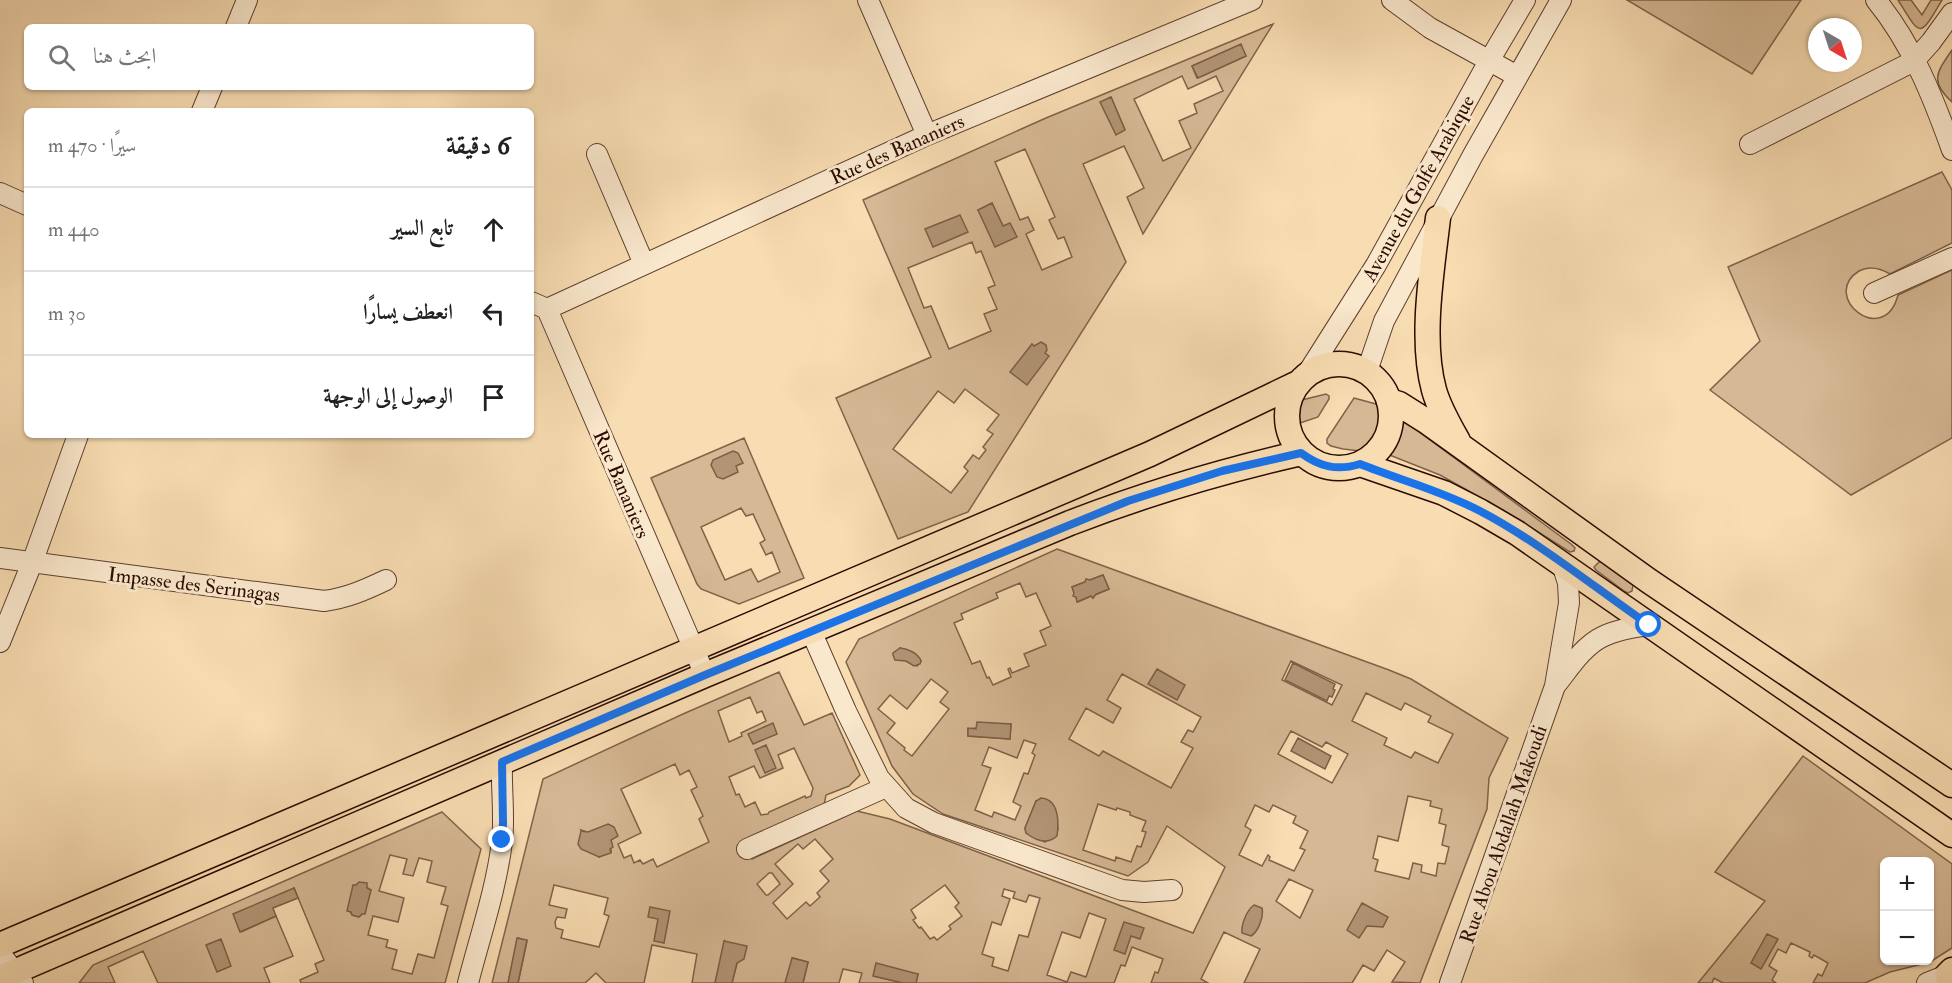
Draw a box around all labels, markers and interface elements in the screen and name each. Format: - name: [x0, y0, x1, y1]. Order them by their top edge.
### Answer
- north arrow: [1808, 18, 1862, 72]
- search box: [24, 24, 534, 90]
- icon: search: [45, 41, 78, 74]
- text: ابحث هنا: [93, 42, 156, 70]
- street label: Avenue du Golfe Arabique: [1356, 91, 1480, 287]
- street label: Rue des Bananiers: [826, 109, 968, 190]
- text: 6 دقيقة: [446, 130, 510, 162]
- text: سيرًا · 470 m: [48, 133, 136, 158]
- icon: ahead: [477, 213, 510, 246]
- text: تابع السير: [391, 214, 453, 242]
- text: 440 m: [48, 217, 100, 242]
- icon: left: [477, 297, 510, 330]
- text: انعطف يسارًا: [363, 298, 453, 326]
- text: 30 m: [48, 301, 86, 326]
- icon: arrive: [477, 381, 510, 414]
- text: الوصول إلى الوجهة: [323, 382, 453, 410]
- street label: Rue Bananiers: [588, 426, 656, 542]
- street label: Impasse des Serinagas: [106, 562, 282, 608]
- route start: [1635, 611, 1661, 637]
- street label: Rue Abou Abdallah Makoudi: [1454, 722, 1553, 947]
- route end: [488, 826, 514, 852]
- map controls: [1880, 857, 1934, 965]
- button: +: [1880, 857, 1934, 911]
- button: −: [1880, 911, 1934, 965]

